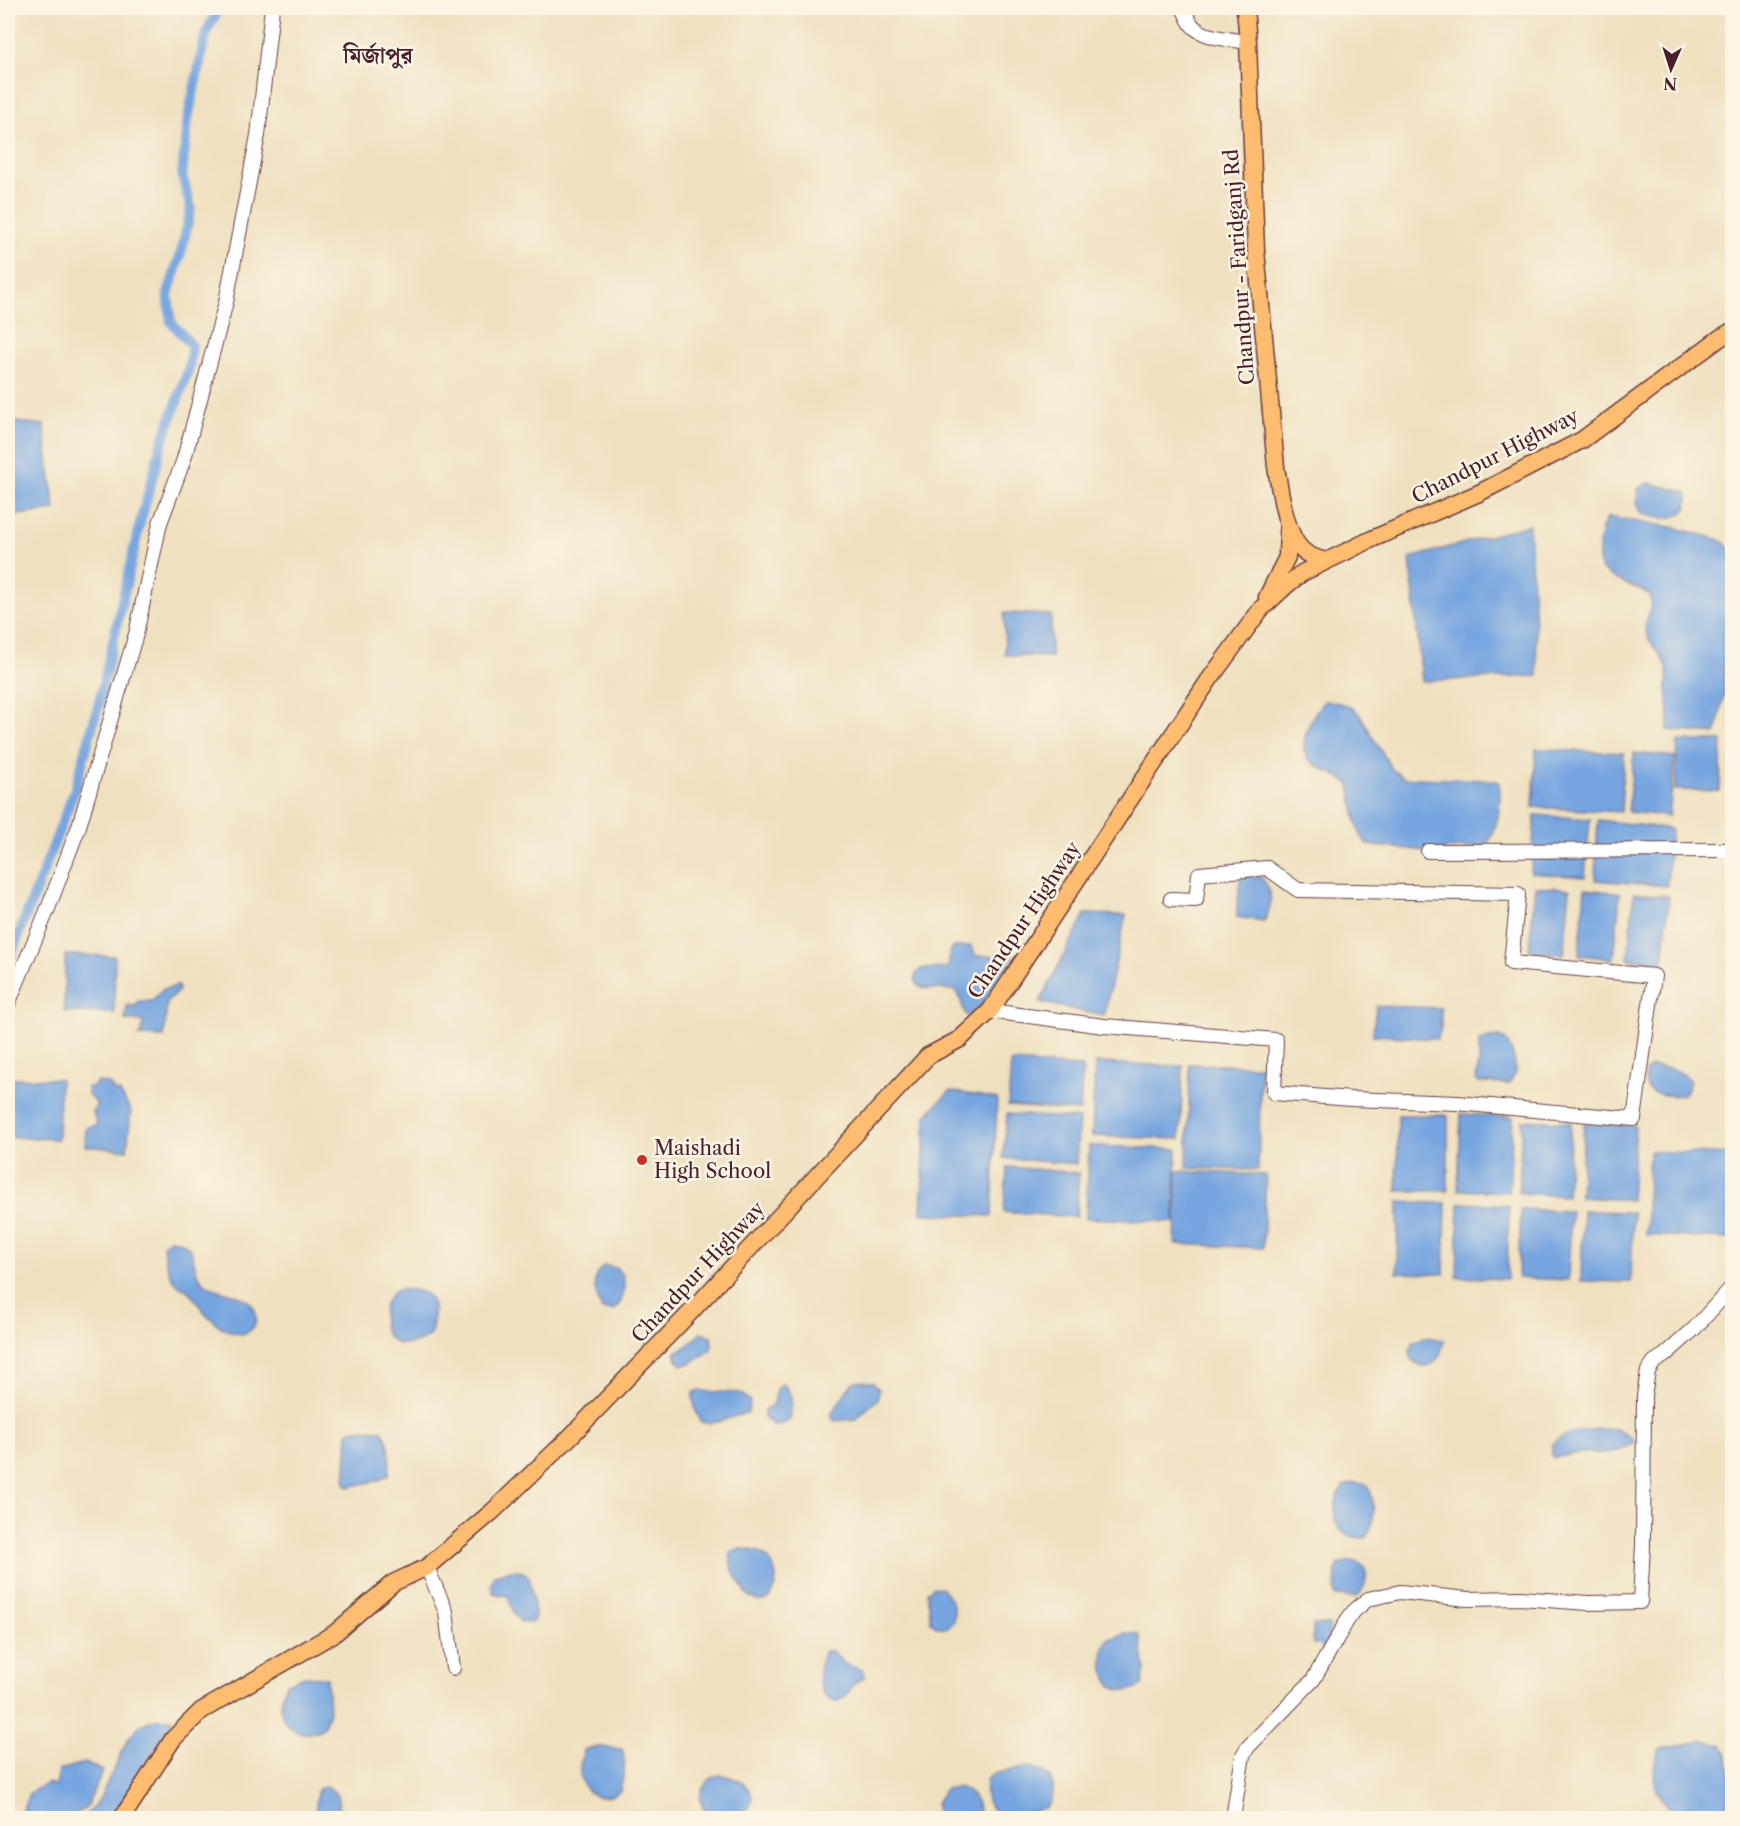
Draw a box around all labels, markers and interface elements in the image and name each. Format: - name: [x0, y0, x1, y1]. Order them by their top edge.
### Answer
- north arrow: [1641, 39, 1701, 99]
- district label: মির্জাপুর: [342, 42, 414, 69]
- text: N: [1663, 74, 1678, 94]
- street label: Chandpur - Faridganj Rd: [1219, 148, 1259, 386]
- street label: Chandpur Highway: [1408, 403, 1583, 508]
- street label: Chandpur Highway: [963, 836, 1086, 1003]
- place label: Maishadi High School: [654, 1136, 771, 1183]
- marker: Maishadi High School: [635, 1153, 649, 1167]
- street label: Chandpur Highway: [626, 1196, 770, 1348]

